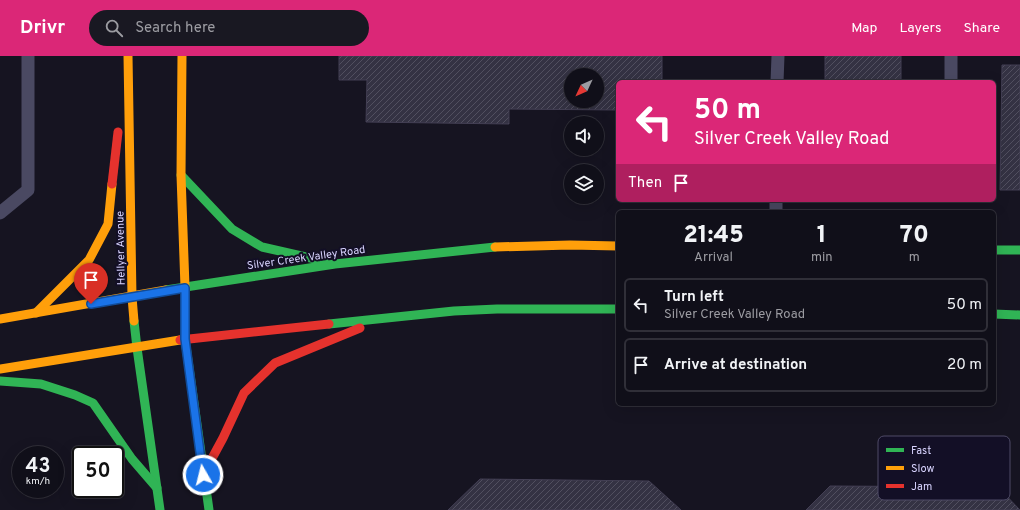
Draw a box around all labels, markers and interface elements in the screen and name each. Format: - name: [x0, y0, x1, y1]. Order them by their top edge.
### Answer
- search box: [89, 10, 369, 46]
- text: Drivr: [20, 16, 65, 40]
- icon: search: [103, 17, 125, 39]
- text: Search here: [135, 19, 215, 38]
- text: Map: [851, 20, 877, 37]
- text: Layers: [899, 20, 941, 37]
- text: Share: [963, 20, 1000, 37]
- north arrow: [564, 68, 604, 108]
- map controls: [564, 68, 604, 204]
- text: 50 m: [694, 93, 761, 129]
- icon: left: [628, 96, 680, 148]
- button: sound: [564, 116, 604, 156]
- text: Silver Creek Valley Road: [694, 128, 889, 151]
- button: layers: [564, 164, 604, 204]
- icon: arrive: [670, 172, 692, 194]
- text: Then: [628, 174, 662, 193]
- street label: Hellyer Avenue: [113, 211, 129, 285]
- text: 21:45: [683, 221, 744, 251]
- text: 1: [817, 221, 827, 251]
- text: 70: [900, 221, 929, 251]
- street label: Silver Creek Valley Road: [246, 243, 366, 273]
- text: Arrival: [694, 250, 733, 266]
- text: min: [811, 250, 833, 266]
- text: m: [909, 250, 920, 266]
- pin: [74, 263, 108, 304]
- icon: arrive: [80, 269, 102, 291]
- text: Turn left: [664, 288, 724, 307]
- icon: left: [630, 294, 652, 316]
- text: 50 m: [947, 296, 982, 315]
- text: Silver Creek Valley Road: [664, 307, 805, 323]
- icon: arrive: [630, 354, 652, 376]
- text: Arrive at destination: [664, 356, 807, 375]
- text: 20 m: [947, 356, 982, 375]
- legend: [878, 436, 1010, 500]
- text: Fast: [911, 444, 931, 458]
- speed limit sign: 50: [72, 446, 124, 498]
- text: 43: [26, 454, 50, 480]
- position arrow: [182, 454, 224, 496]
- text: Slow: [911, 462, 934, 476]
- text: km/h: [26, 475, 50, 488]
- text: Jam: [911, 480, 932, 494]

